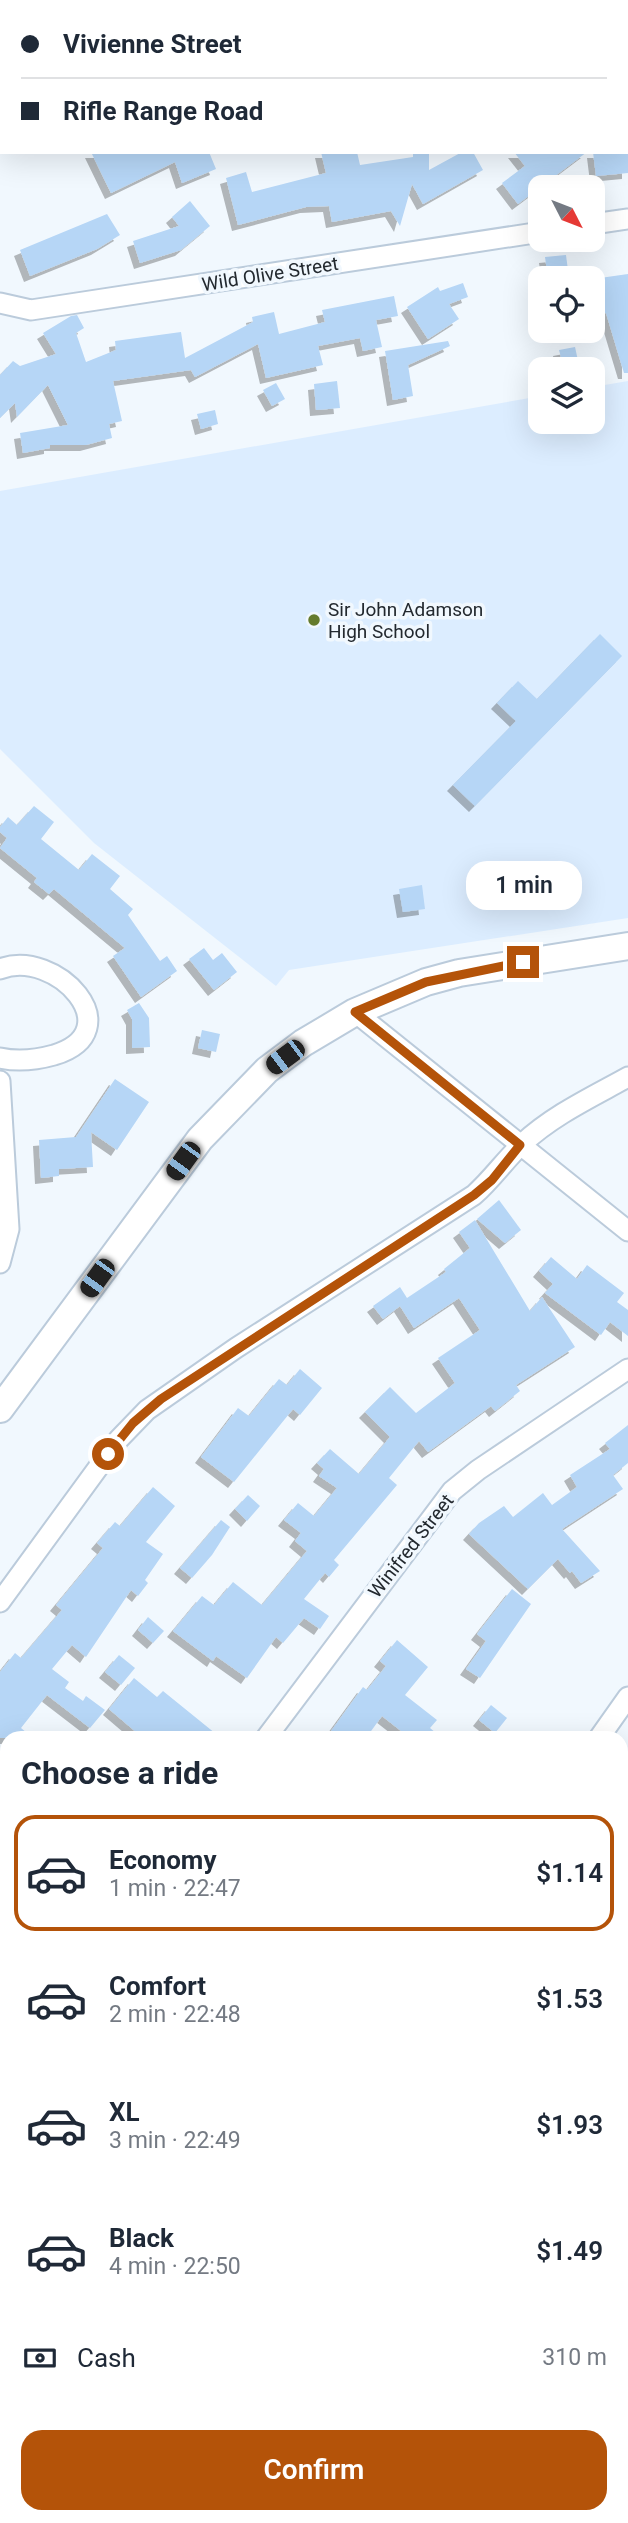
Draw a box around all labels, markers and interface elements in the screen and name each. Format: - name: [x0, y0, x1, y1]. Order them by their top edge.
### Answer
- text: Vivienne Street: [63, 29, 242, 59]
- text: Rifle Range Road: [63, 96, 263, 126]
- north arrow: [528, 175, 606, 252]
- map controls: [528, 175, 605, 434]
- street label: Wild Olive Street: [200, 252, 340, 296]
- button: locate: [528, 266, 605, 343]
- button: layers: [528, 357, 605, 434]
- place label: Sir John Adamson High School: [328, 598, 483, 643]
- marker: Sir John Adamson High School: [306, 612, 322, 628]
- callout: 1 min: [465, 860, 581, 909]
- text: 1 min: [495, 872, 553, 899]
- route end: [507, 946, 539, 978]
- car: [262, 1036, 309, 1078]
- car: [163, 1138, 204, 1184]
- car: [77, 1255, 118, 1301]
- route start: [92, 1438, 124, 1470]
- street label: Winifred Street: [363, 1490, 459, 1602]
- text: Choose a ride: [21, 1754, 218, 1792]
- icon: car: [25, 1842, 88, 1905]
- text: Economy: [109, 1845, 216, 1875]
- text: $1.14: [536, 1858, 603, 1888]
- text: 1 min · 22:47: [109, 1875, 241, 1902]
- icon: car: [25, 1968, 88, 2031]
- text: Comfort: [109, 1971, 206, 2001]
- text: $1.53: [536, 1984, 603, 2014]
- text: 2 min · 22:48: [109, 2001, 241, 2028]
- icon: car: [25, 2094, 88, 2157]
- text: XL: [109, 2097, 140, 2127]
- text: $1.93: [536, 2110, 603, 2140]
- text: 3 min · 22:49: [109, 2127, 241, 2154]
- icon: car: [25, 2220, 88, 2283]
- text: Black: [109, 2223, 174, 2253]
- text: $1.49: [536, 2236, 603, 2266]
- text: 4 min · 22:50: [109, 2253, 241, 2280]
- icon: cash: [21, 2339, 59, 2377]
- text: Cash: [77, 2343, 136, 2373]
- text: 310 m: [542, 2344, 607, 2371]
- button: Confirm: [21, 2430, 607, 2510]

